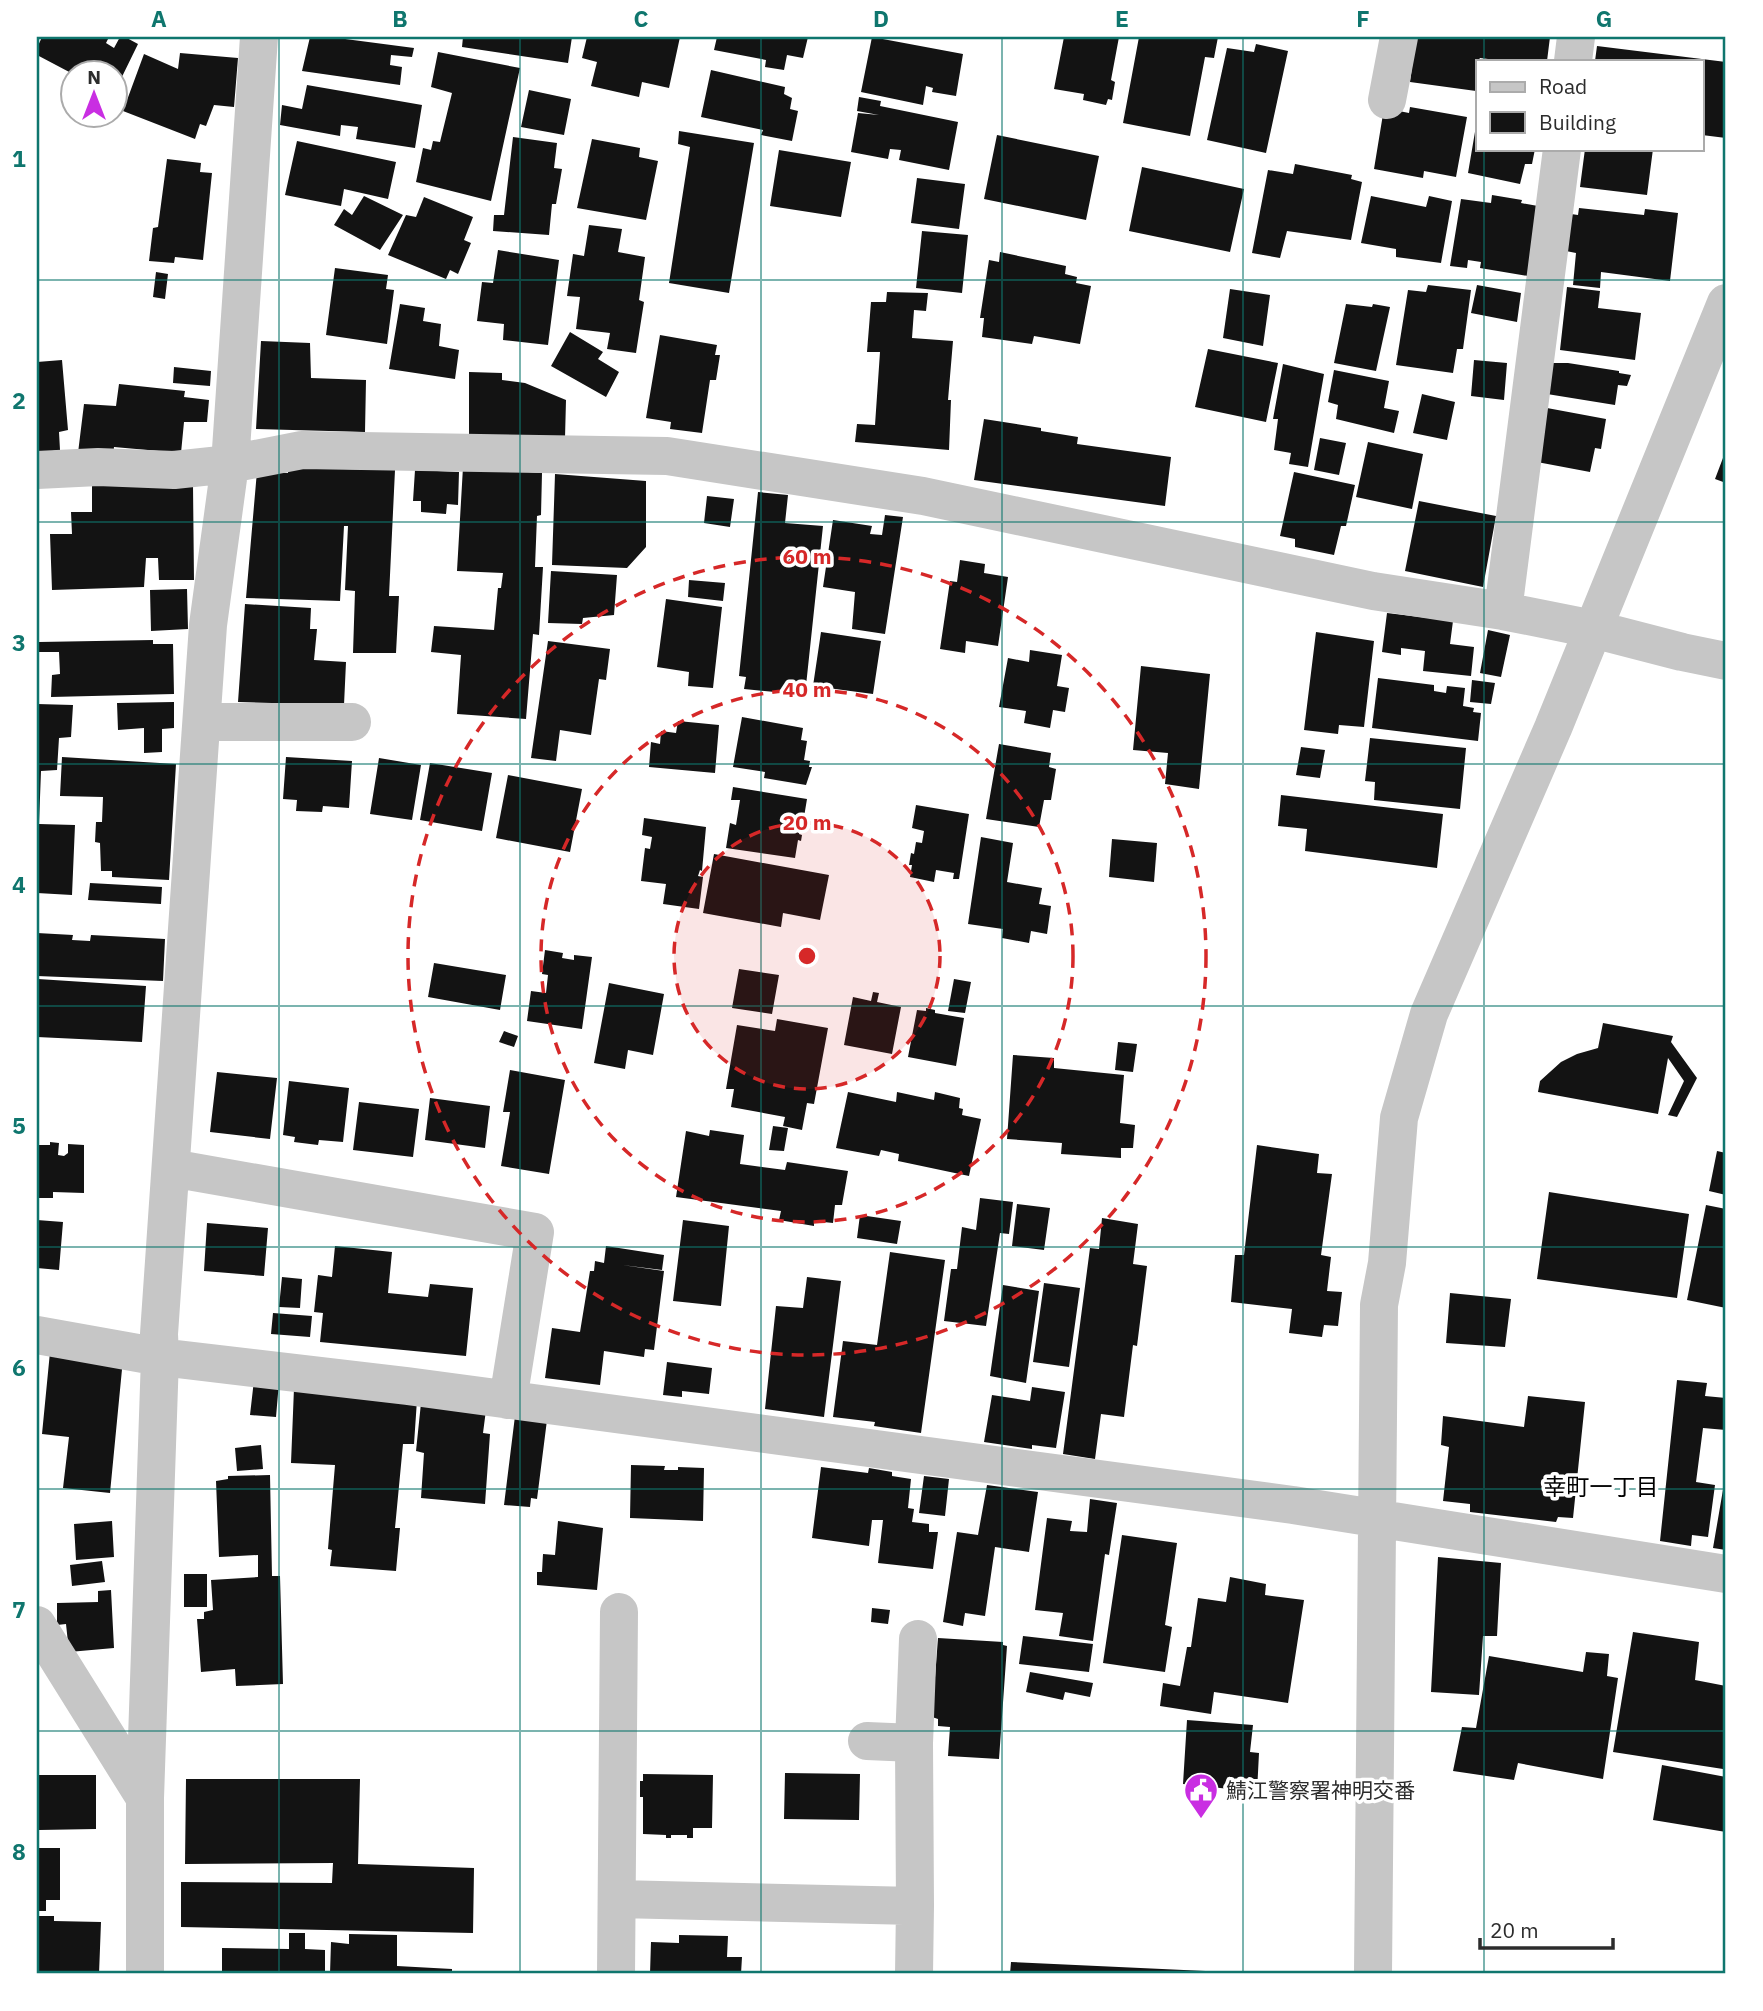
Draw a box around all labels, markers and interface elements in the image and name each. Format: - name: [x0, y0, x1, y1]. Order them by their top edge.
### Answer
- text: A: [151, 3, 167, 33]
- text: B: [392, 3, 408, 33]
- text: C: [634, 3, 649, 33]
- text: D: [873, 3, 889, 33]
- text: E: [1115, 3, 1129, 33]
- text: F: [1356, 3, 1370, 33]
- text: G: [1596, 3, 1612, 33]
- north arrow: [60, 60, 130, 130]
- legend: [1476, 60, 1704, 150]
- text: N: [87, 65, 101, 89]
- text: Road: [1539, 72, 1587, 100]
- text: Building: [1539, 108, 1616, 136]
- text: 1: [12, 143, 26, 173]
- text: 2: [12, 385, 26, 415]
- text: 60 m: [783, 542, 831, 570]
- text: 3: [12, 627, 26, 657]
- text: 40 m: [783, 675, 831, 703]
- text: 20 m: [783, 808, 831, 836]
- text: 4: [12, 869, 26, 899]
- centre of rings: [795, 944, 819, 968]
- text: 5: [12, 1110, 26, 1140]
- text: 6: [12, 1352, 26, 1382]
- district label: 幸町一丁目: [1544, 1471, 1659, 1501]
- text: 7: [12, 1594, 26, 1624]
- public building icon: 鯖江警察署神明交番: [1182, 1771, 1220, 1820]
- place label: 鯖江警察署神明交番: [1226, 1776, 1415, 1804]
- text: 8: [12, 1836, 26, 1866]
- scale bar: [1480, 1906, 1612, 1950]
- text: 20 m: [1490, 1916, 1539, 1944]

